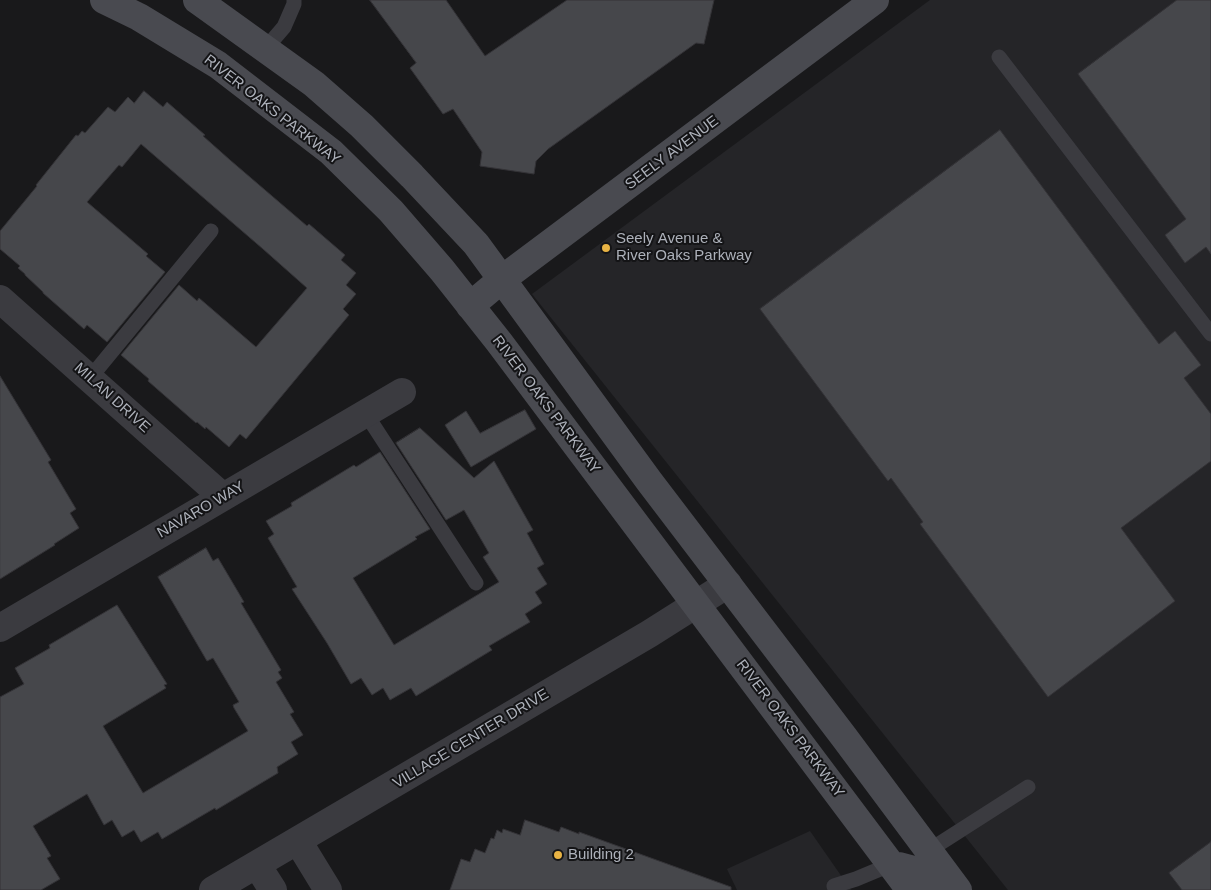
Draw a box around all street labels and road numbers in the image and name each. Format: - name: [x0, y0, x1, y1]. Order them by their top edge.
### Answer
- street label: RIVER OAKS PARKWAY: [200, 51, 344, 169]
- street label: SEELY AVENUE: [622, 112, 722, 194]
- street label: RIVER OAKS PARKWAY: [488, 332, 604, 478]
- street label: MILAN DRIVE: [70, 359, 154, 437]
- street label: NAVARO WAY: [154, 478, 248, 542]
- street label: RIVER OAKS PARKWAY: [732, 656, 848, 802]
- street label: VILLAGE CENTER DRIVE: [390, 685, 552, 793]

